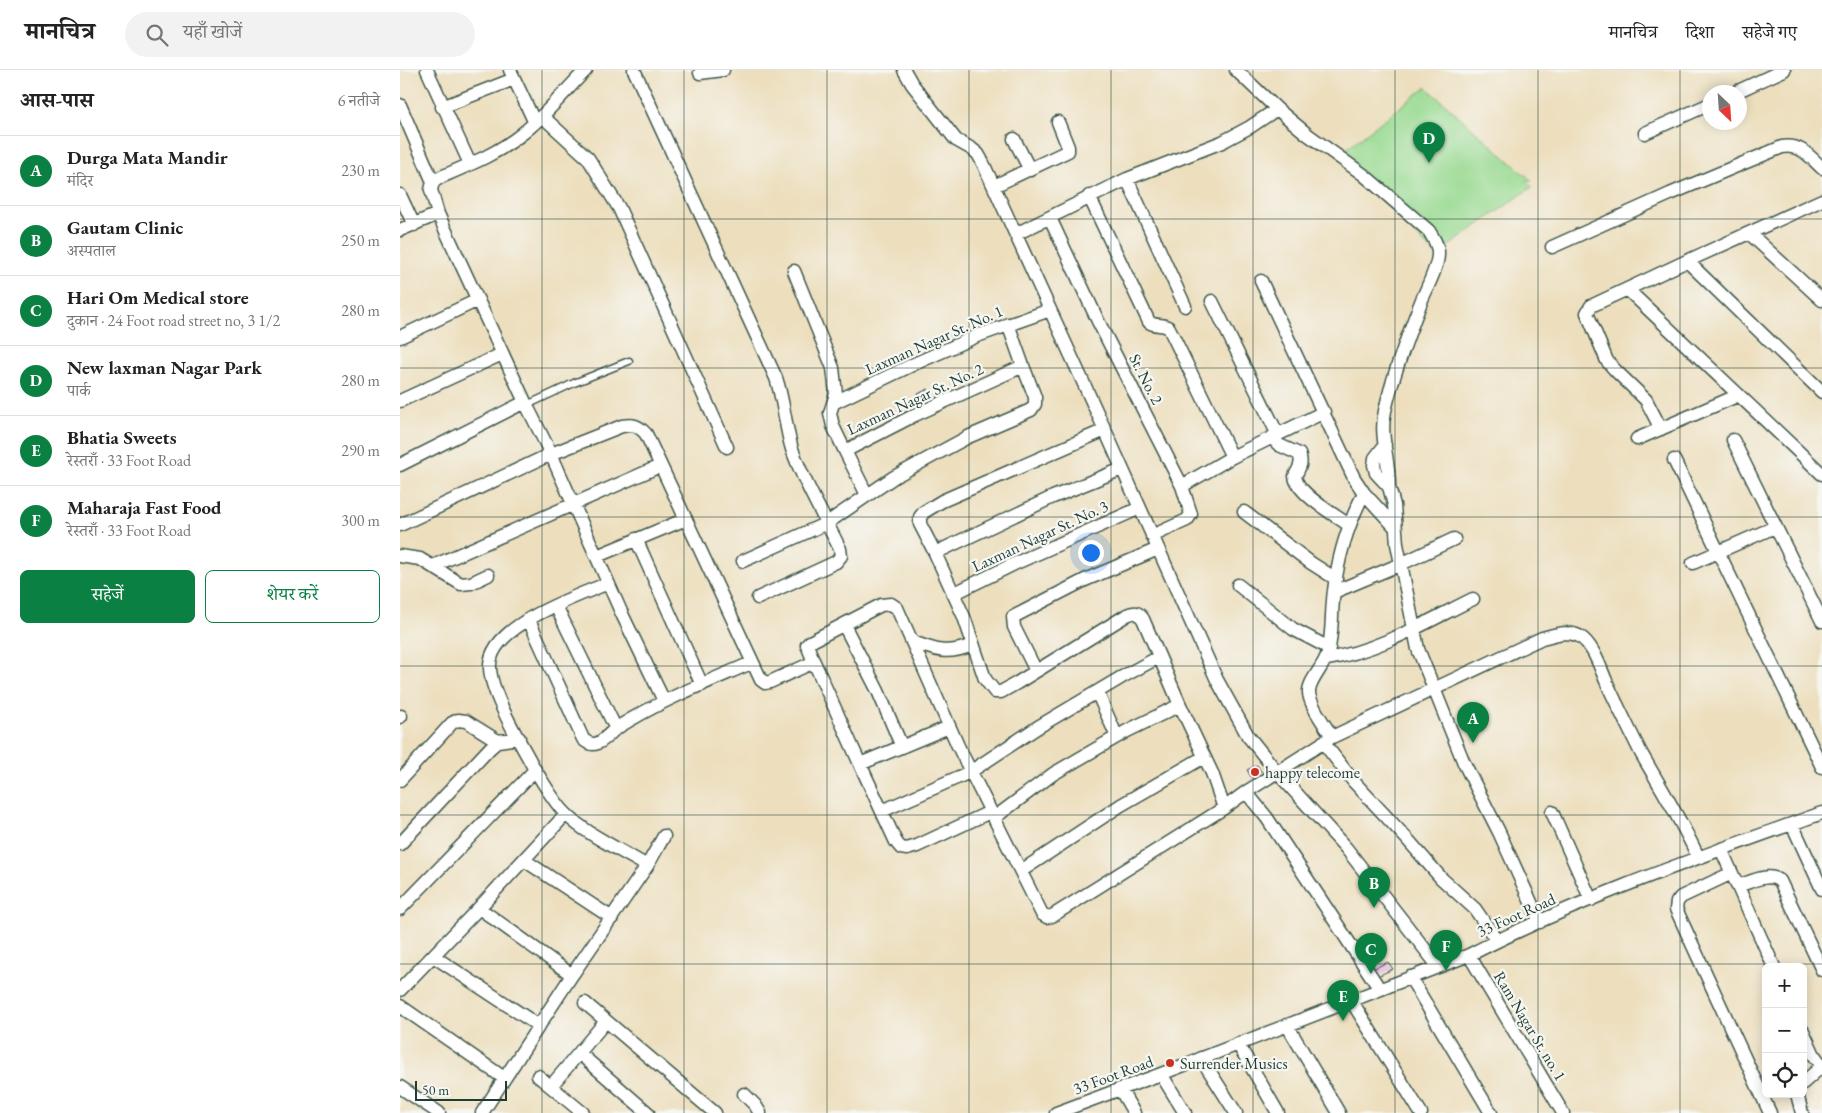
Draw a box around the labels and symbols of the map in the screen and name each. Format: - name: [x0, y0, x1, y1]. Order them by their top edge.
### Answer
- north arrow: [1702, 85, 1747, 130]
- pin: D: [1413, 122, 1445, 163]
- street label: Laxman Nagar St. No. 1: [862, 300, 1006, 380]
- street label: St. No. 2: [1124, 350, 1168, 408]
- street label: Laxman Nagar St. No. 2: [843, 358, 987, 440]
- street label: Laxman Nagar St. No. 3: [968, 495, 1112, 577]
- your location: [1078, 540, 1104, 566]
- pin: A: [1457, 702, 1489, 743]
- place label: happy telecome: [1265, 762, 1360, 783]
- marker: happy telecome: [1249, 766, 1261, 778]
- pin: B: [1358, 867, 1390, 908]
- street label: 33 Foot Road: [1473, 888, 1559, 942]
- pin: F: [1430, 930, 1462, 971]
- pin: C: [1355, 933, 1387, 974]
- street label: Ram Nagar St. no. 1: [1489, 967, 1571, 1085]
- pin: E: [1327, 980, 1359, 1021]
- street label: 33 Foot Road: [1070, 1050, 1157, 1099]
- place label: Surrender Musics: [1180, 1053, 1288, 1074]
- marker: Surrender Musics: [1164, 1057, 1176, 1069]
- scale bar: [415, 1078, 508, 1101]

